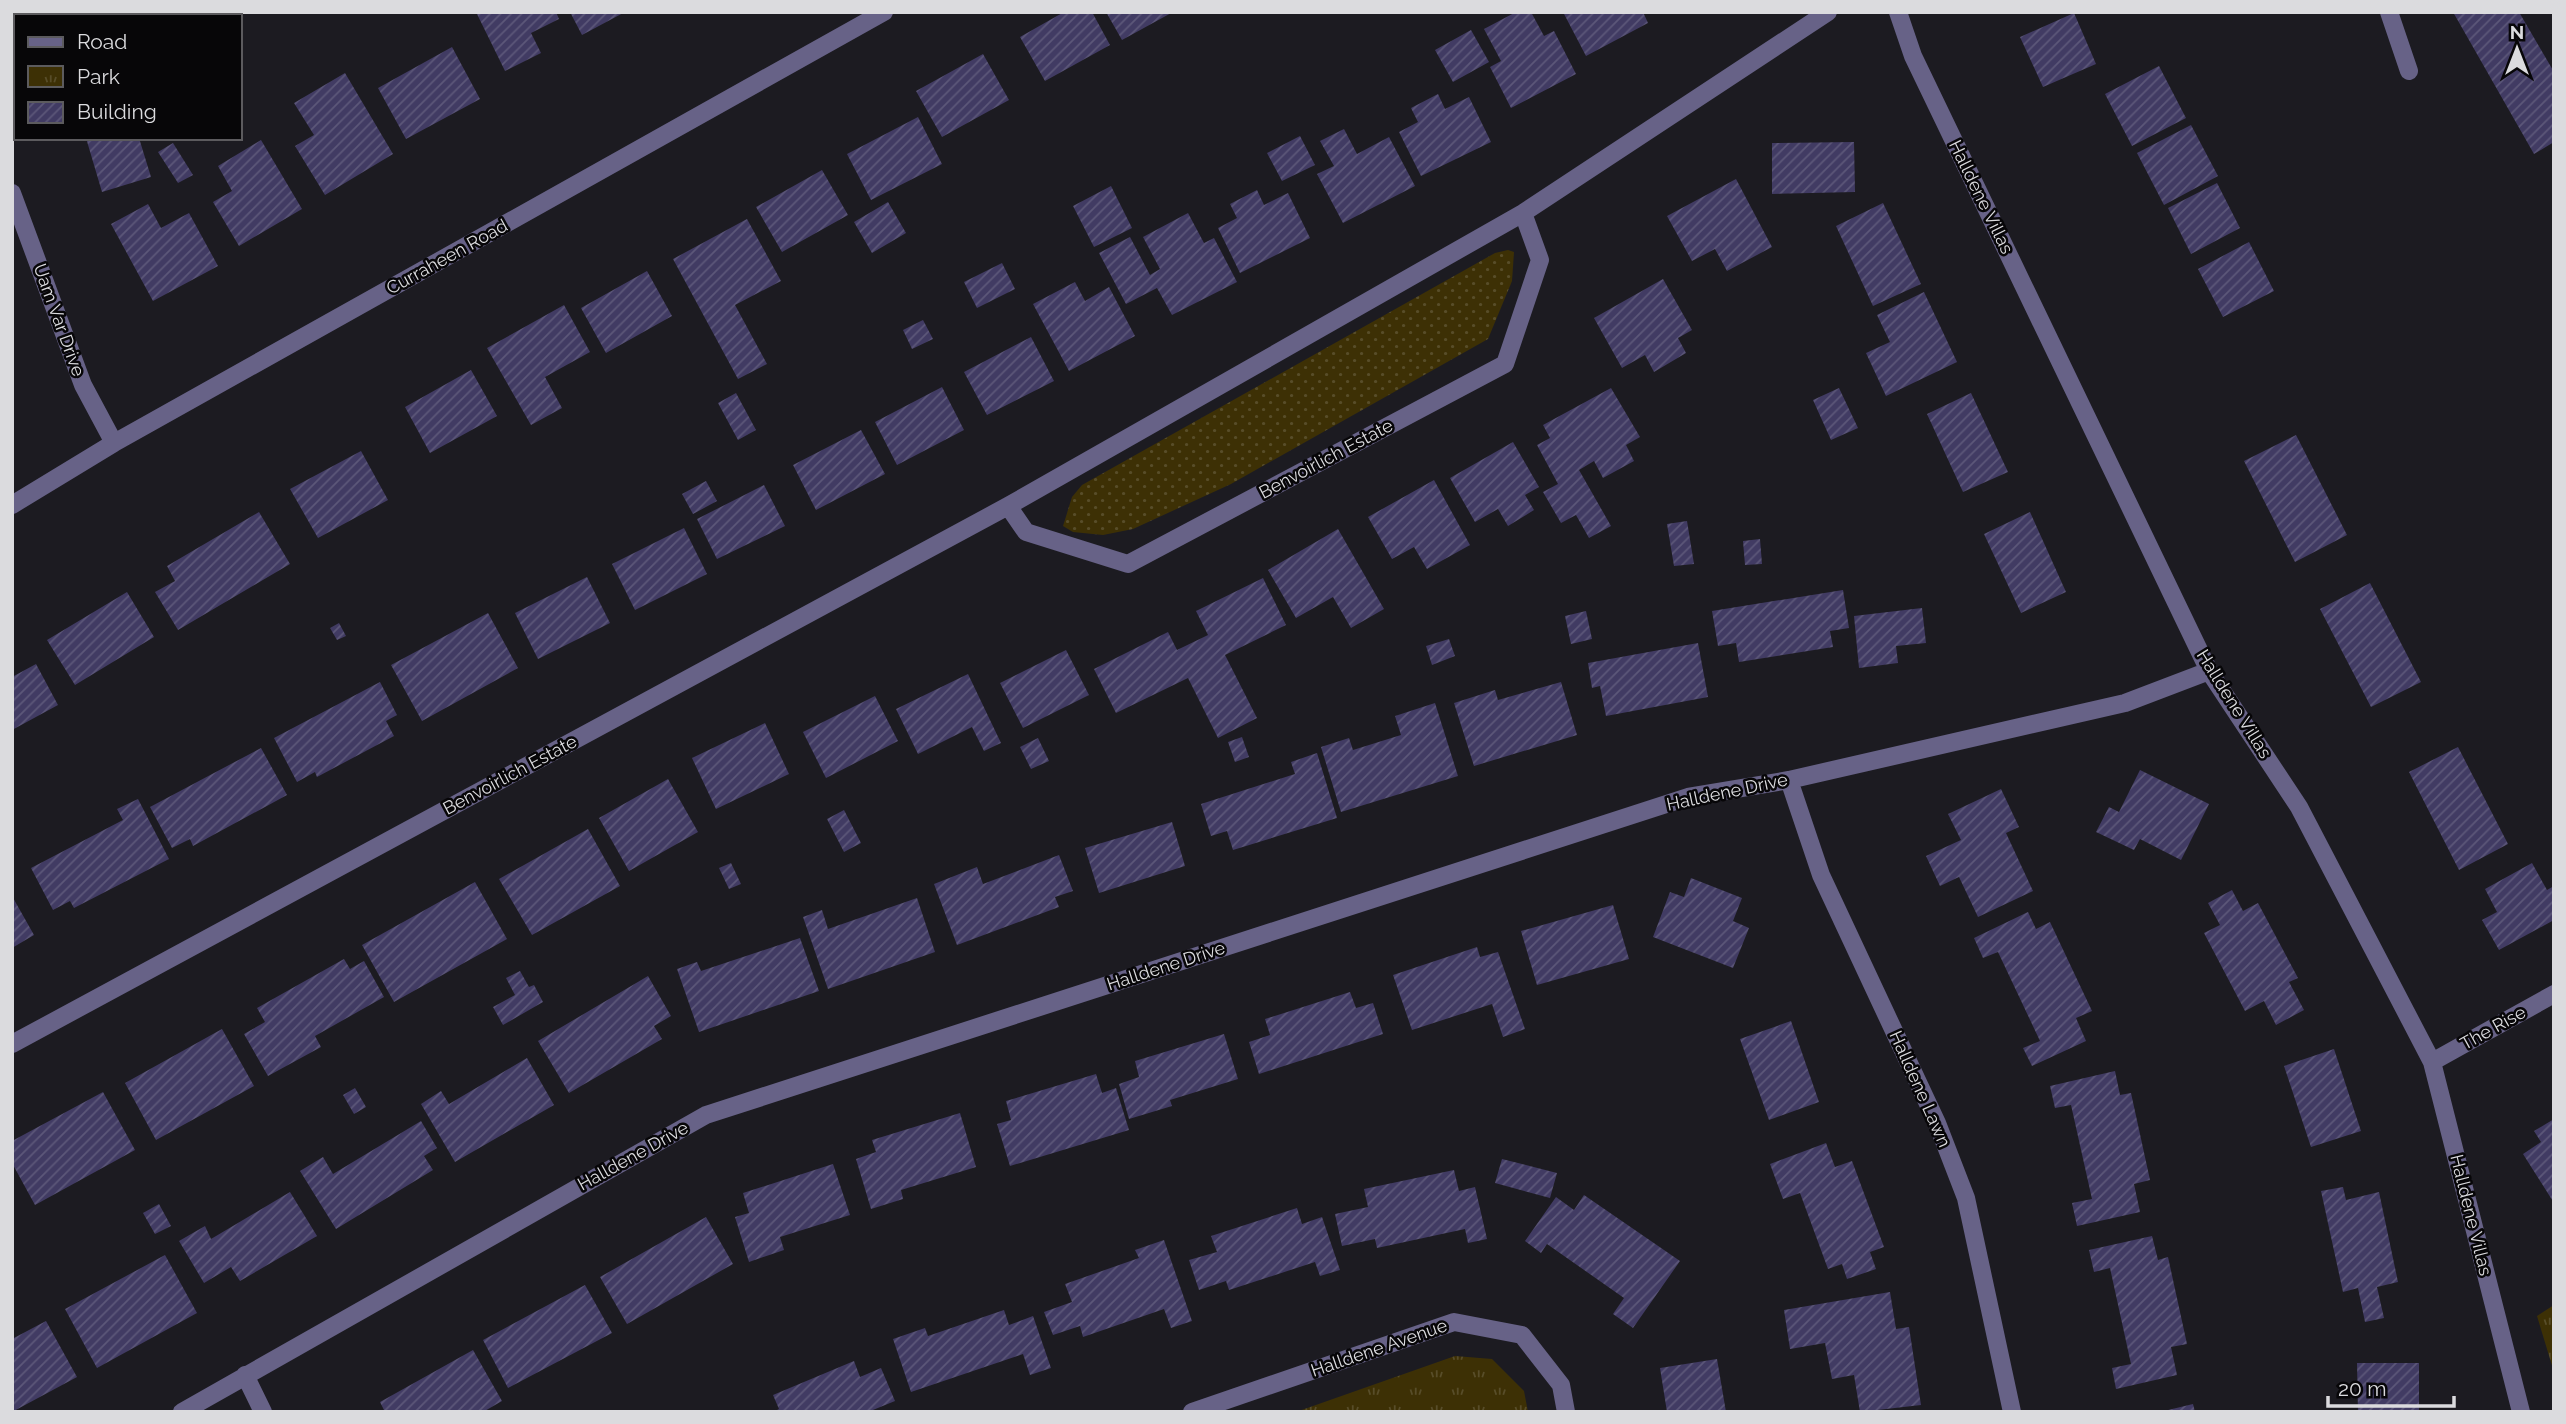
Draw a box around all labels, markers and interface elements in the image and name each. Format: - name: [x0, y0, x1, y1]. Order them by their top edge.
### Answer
- legend: [14, 14, 242, 140]
- north arrow: [2482, 14, 2552, 84]
- text: N: [2510, 21, 2524, 43]
- text: Road: [77, 29, 127, 54]
- text: Park: [77, 64, 120, 89]
- text: Building: [77, 99, 157, 124]
- street label: Halldene Villas: [1945, 136, 2018, 257]
- street label: Curraheen Road: [382, 215, 511, 299]
- street label: Uam Var Drive: [29, 261, 90, 379]
- street label: Benvoirlich Estate: [1255, 414, 1397, 503]
- street label: Halldene Villas: [2193, 646, 2276, 762]
- street label: Benvoirlich Estate: [439, 730, 581, 819]
- street label: Halldene Drive: [1664, 768, 1790, 815]
- street label: Halldene Drive: [1104, 936, 1228, 995]
- street label: The Rise: [2456, 1001, 2529, 1054]
- street label: Halldene Lawn: [1885, 1027, 1956, 1150]
- street label: Halldene Drive: [574, 1116, 692, 1195]
- street label: Halldene Villas: [2446, 1152, 2497, 1278]
- street label: Halldene Avenue: [1308, 1314, 1450, 1381]
- scale bar: [2328, 1364, 2454, 1408]
- text: 20 m: [2338, 1376, 2386, 1401]

